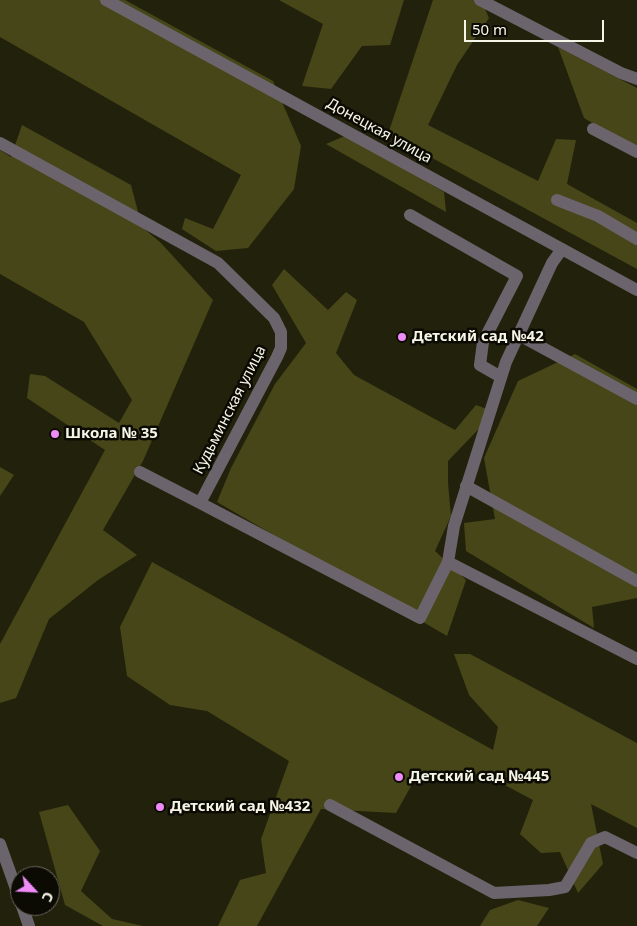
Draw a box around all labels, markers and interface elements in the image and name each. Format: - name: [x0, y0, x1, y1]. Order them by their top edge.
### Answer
- scale bar: [467, 10, 607, 42]
- text: 50 m: [472, 19, 507, 39]
- street label: Донецкая улица: [323, 95, 435, 167]
- place label: Детский сад №42: [412, 328, 544, 346]
- marker: Детский сад №42: [396, 331, 408, 343]
- street label: Кудьминская улица: [190, 343, 270, 477]
- place label: Школа № 35: [65, 425, 158, 443]
- marker: Школа № 35: [49, 428, 61, 440]
- place label: Детский сад №445: [409, 768, 549, 786]
- marker: Детский сад №445: [393, 771, 405, 783]
- place label: Детский сад №432: [170, 798, 310, 816]
- marker: Детский сад №432: [154, 801, 166, 813]
- north arrow: [10, 866, 60, 916]
- text: С: [38, 889, 59, 905]

